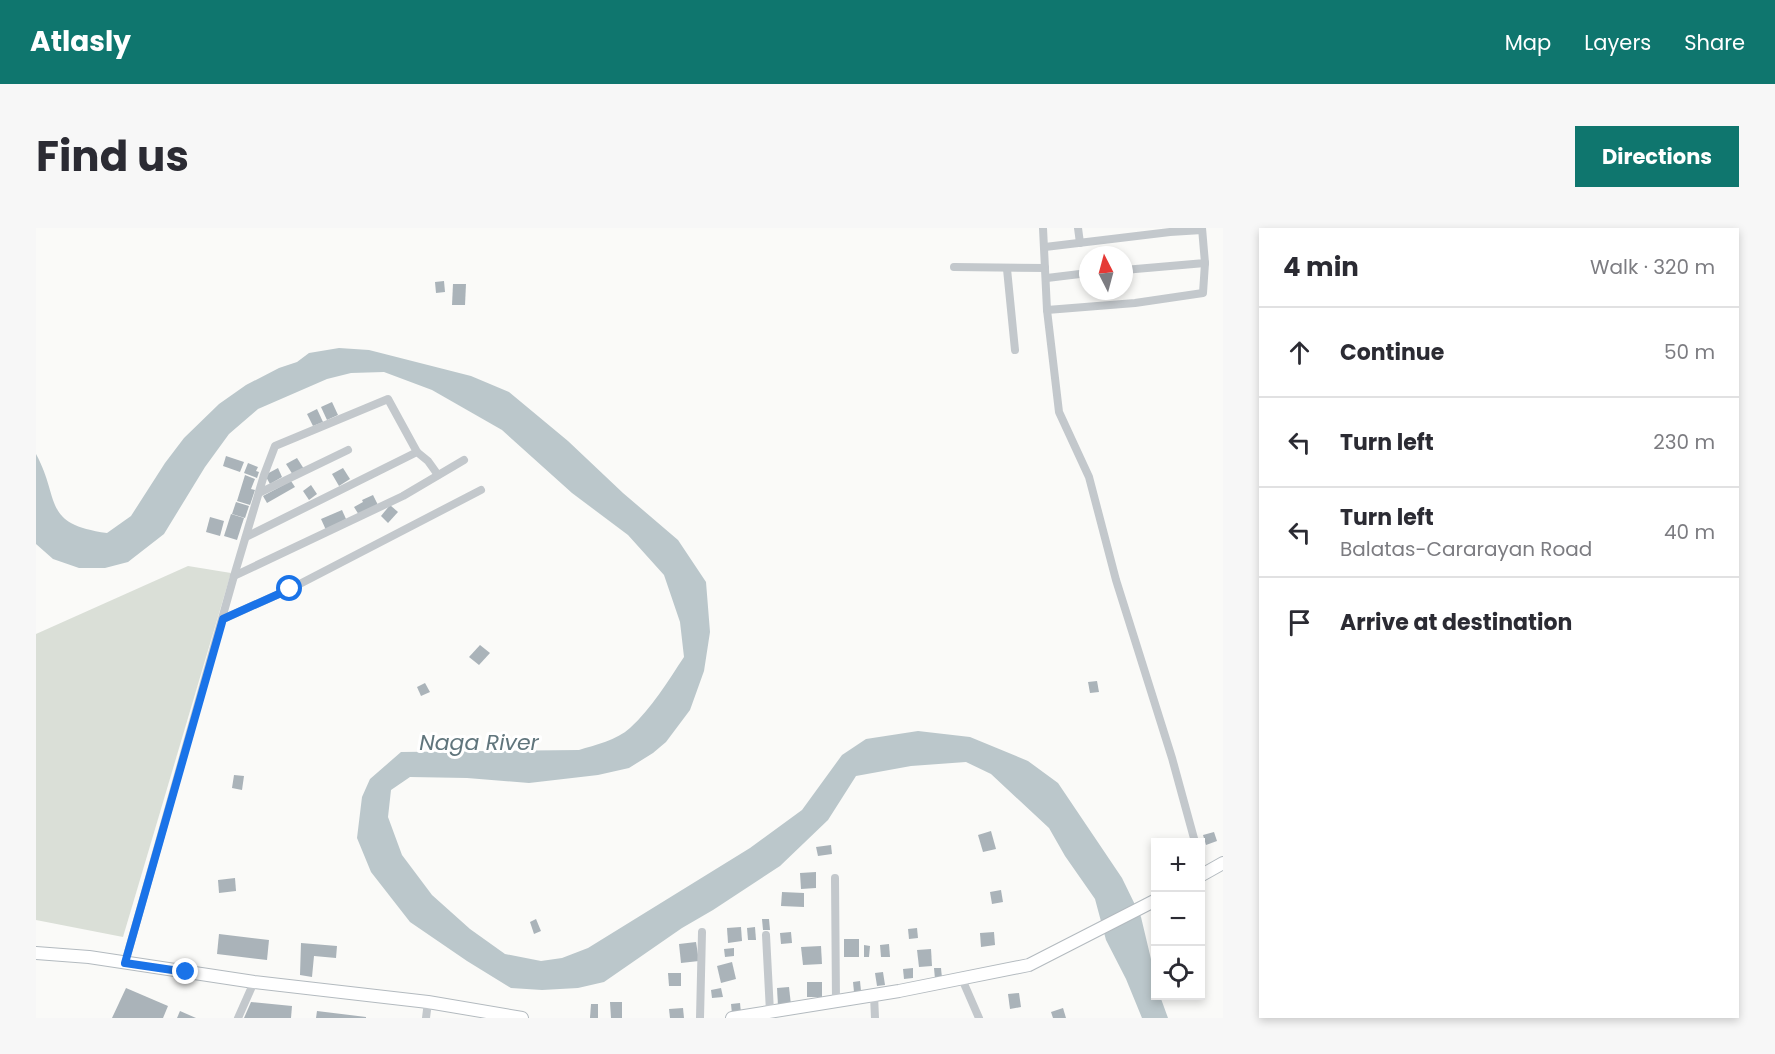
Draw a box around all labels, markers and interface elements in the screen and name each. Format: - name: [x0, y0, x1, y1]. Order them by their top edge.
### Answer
- text: Atlasly: [30, 22, 131, 61]
- text: Map: [1505, 28, 1551, 57]
- text: Layers: [1584, 28, 1651, 57]
- text: Share: [1684, 28, 1745, 57]
- button: Directions: [1575, 126, 1739, 187]
- text: Find us: [36, 127, 189, 186]
- north arrow: [1079, 246, 1133, 300]
- text: 4 min: [1283, 249, 1359, 285]
- text: Walk · 320 m: [1590, 253, 1715, 281]
- icon: ahead: [1283, 336, 1316, 369]
- text: Continue: [1340, 337, 1444, 368]
- text: 50 m: [1664, 338, 1715, 366]
- icon: left: [1283, 426, 1316, 459]
- text: Turn left: [1340, 427, 1434, 458]
- text: 230 m: [1653, 428, 1715, 456]
- text: Turn left: [1340, 502, 1434, 533]
- icon: left: [1283, 516, 1316, 549]
- text: 40 m: [1664, 518, 1715, 546]
- text: Balatas-Cararayan Road: [1340, 535, 1592, 563]
- route start: [276, 575, 302, 601]
- icon: arrive: [1283, 606, 1316, 639]
- text: Arrive at destination: [1340, 607, 1572, 638]
- water label: Naga River: [419, 727, 540, 758]
- map controls: [1151, 838, 1205, 1000]
- button: +: [1151, 838, 1205, 892]
- button: −: [1151, 892, 1205, 946]
- button: locate: [1151, 946, 1205, 1000]
- route end: [172, 958, 198, 984]

